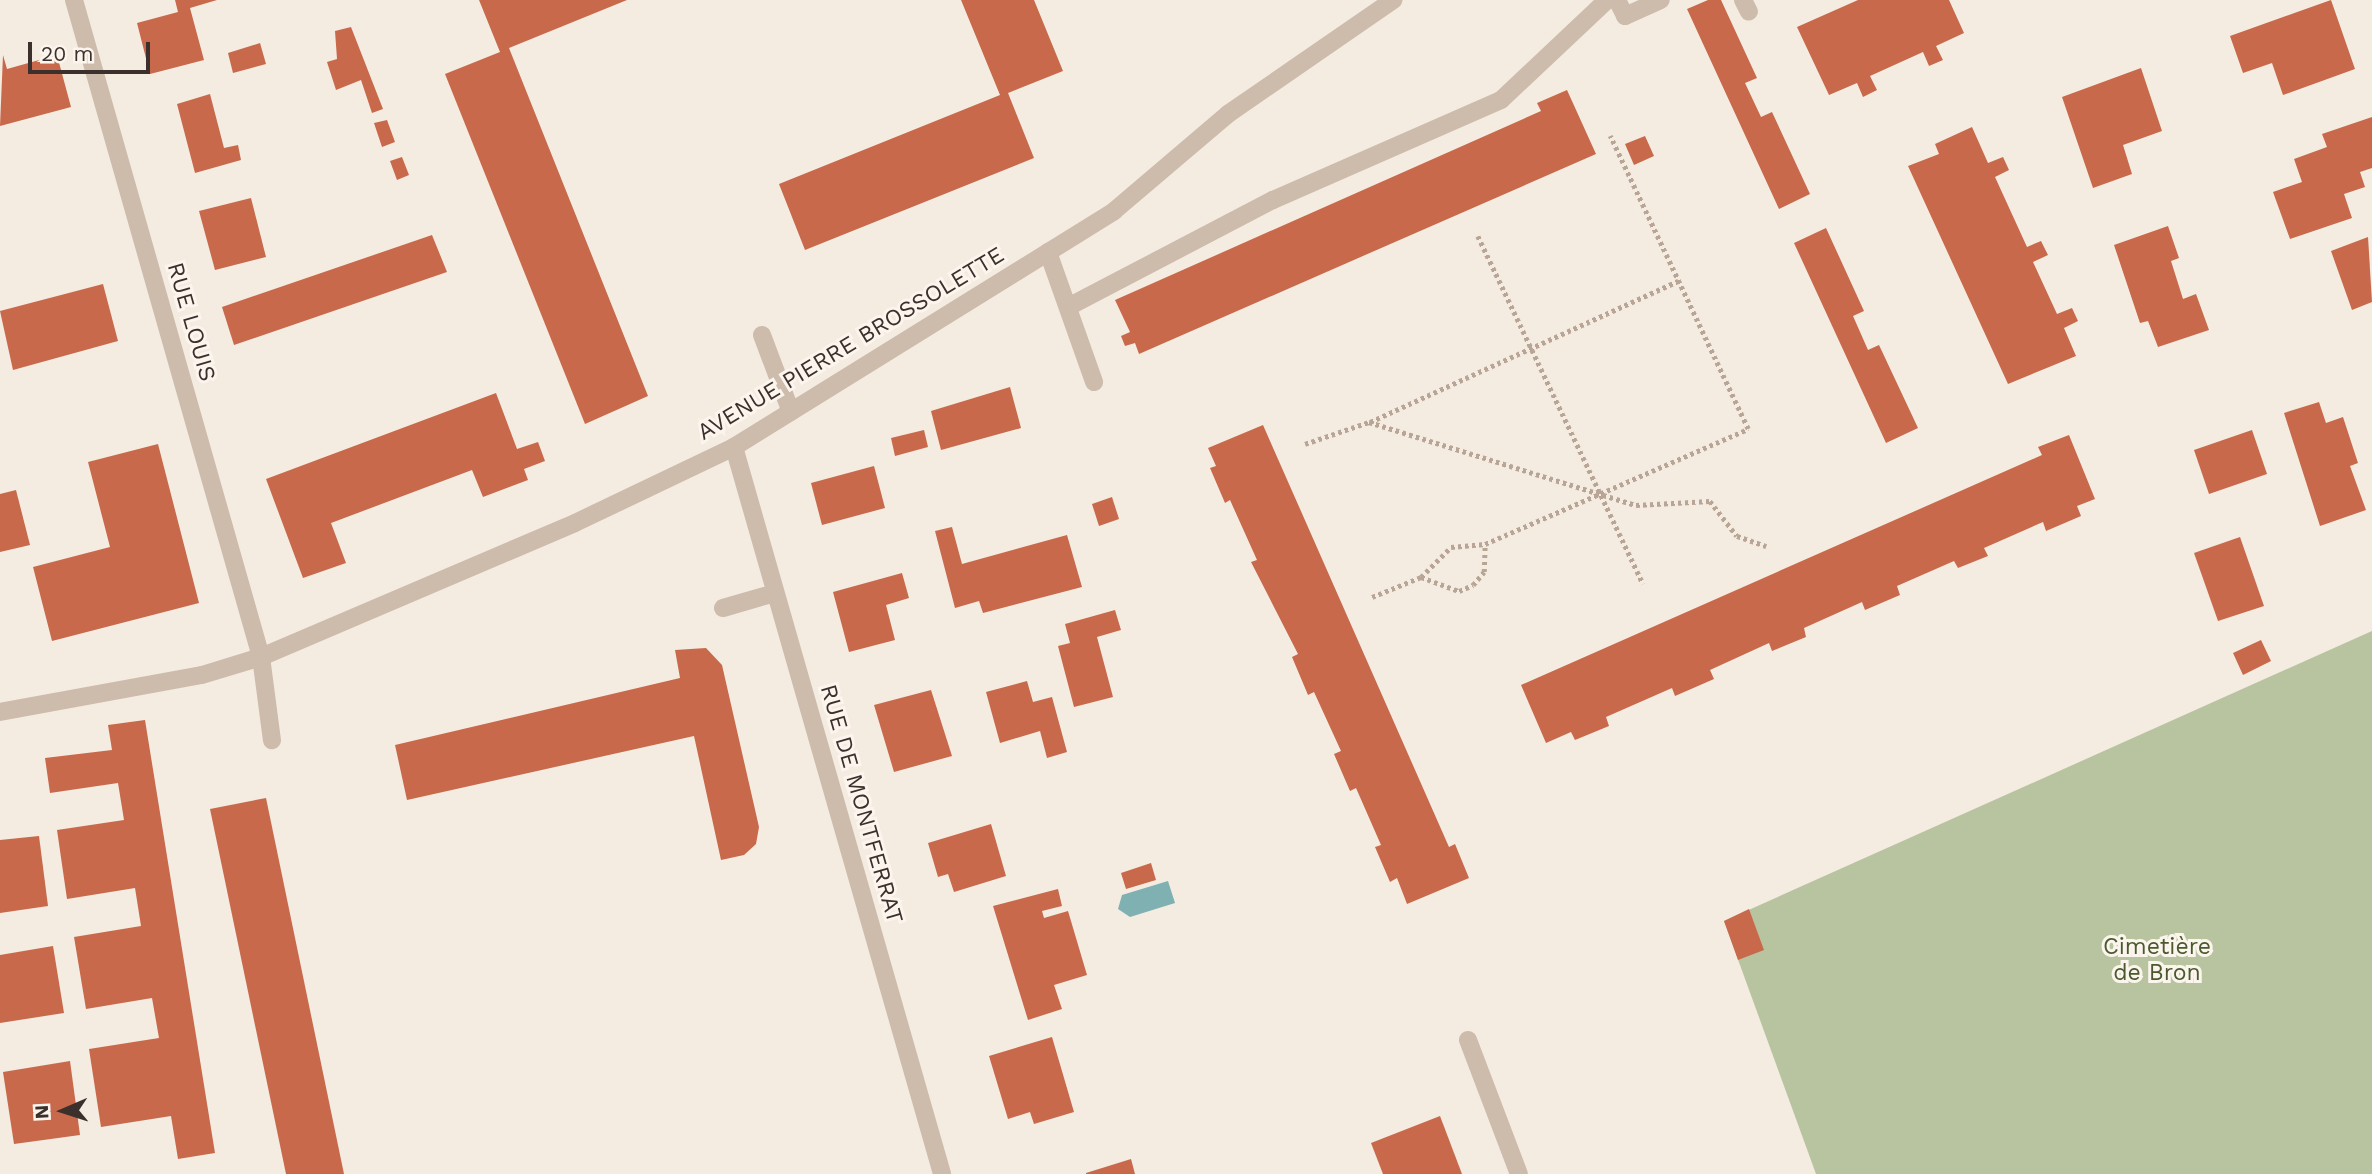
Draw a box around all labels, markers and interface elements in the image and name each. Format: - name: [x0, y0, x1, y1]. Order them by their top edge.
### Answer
- scale bar: [32, 28, 154, 72]
- text: 20 m: [41, 41, 93, 66]
- street label: AVENUE PIERRE BROSSOLETTE: [693, 241, 1009, 447]
- street label: RUE LOUIS: [161, 259, 221, 385]
- street label: RUE DE MONTFERRAT: [814, 681, 908, 927]
- park label: Cimetière de Bron: [2103, 933, 2211, 987]
- north arrow: [28, 1076, 98, 1146]
- text: N: [30, 1104, 53, 1120]

